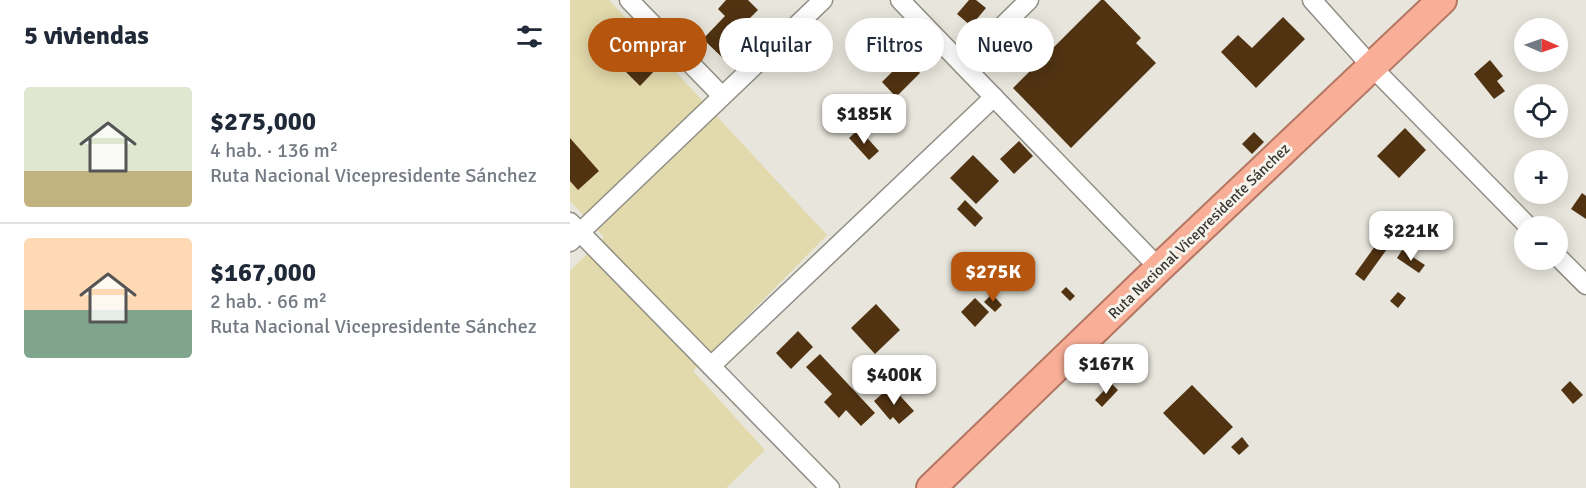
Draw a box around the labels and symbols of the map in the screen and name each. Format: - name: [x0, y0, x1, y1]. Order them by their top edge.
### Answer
- north arrow: [1514, 18, 1568, 72]
- pin: $185K: [822, 94, 906, 145]
- street label: Ruta Nacional Vicepresidente Sánchez: [1105, 139, 1294, 323]
- pin: $221K: [1369, 211, 1453, 262]
- pin: $275K: [951, 252, 1035, 303]
- pin: $167K: [1064, 344, 1148, 395]
- pin: $400K: [852, 355, 936, 406]

